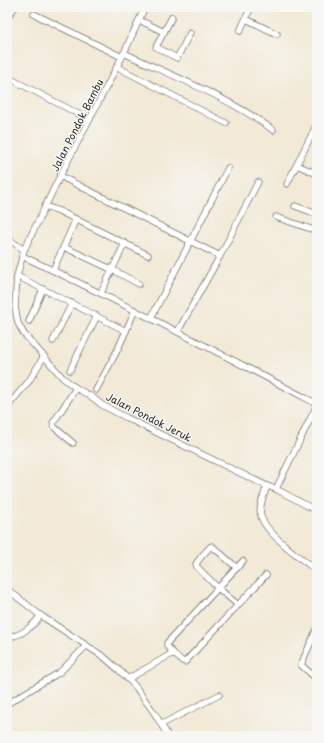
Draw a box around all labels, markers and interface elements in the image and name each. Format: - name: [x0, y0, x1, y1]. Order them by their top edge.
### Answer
- street label: Jalan Pondok Bambu: [47, 76, 106, 174]
- street label: Jalan Pondok Jeruk: [104, 388, 195, 445]

